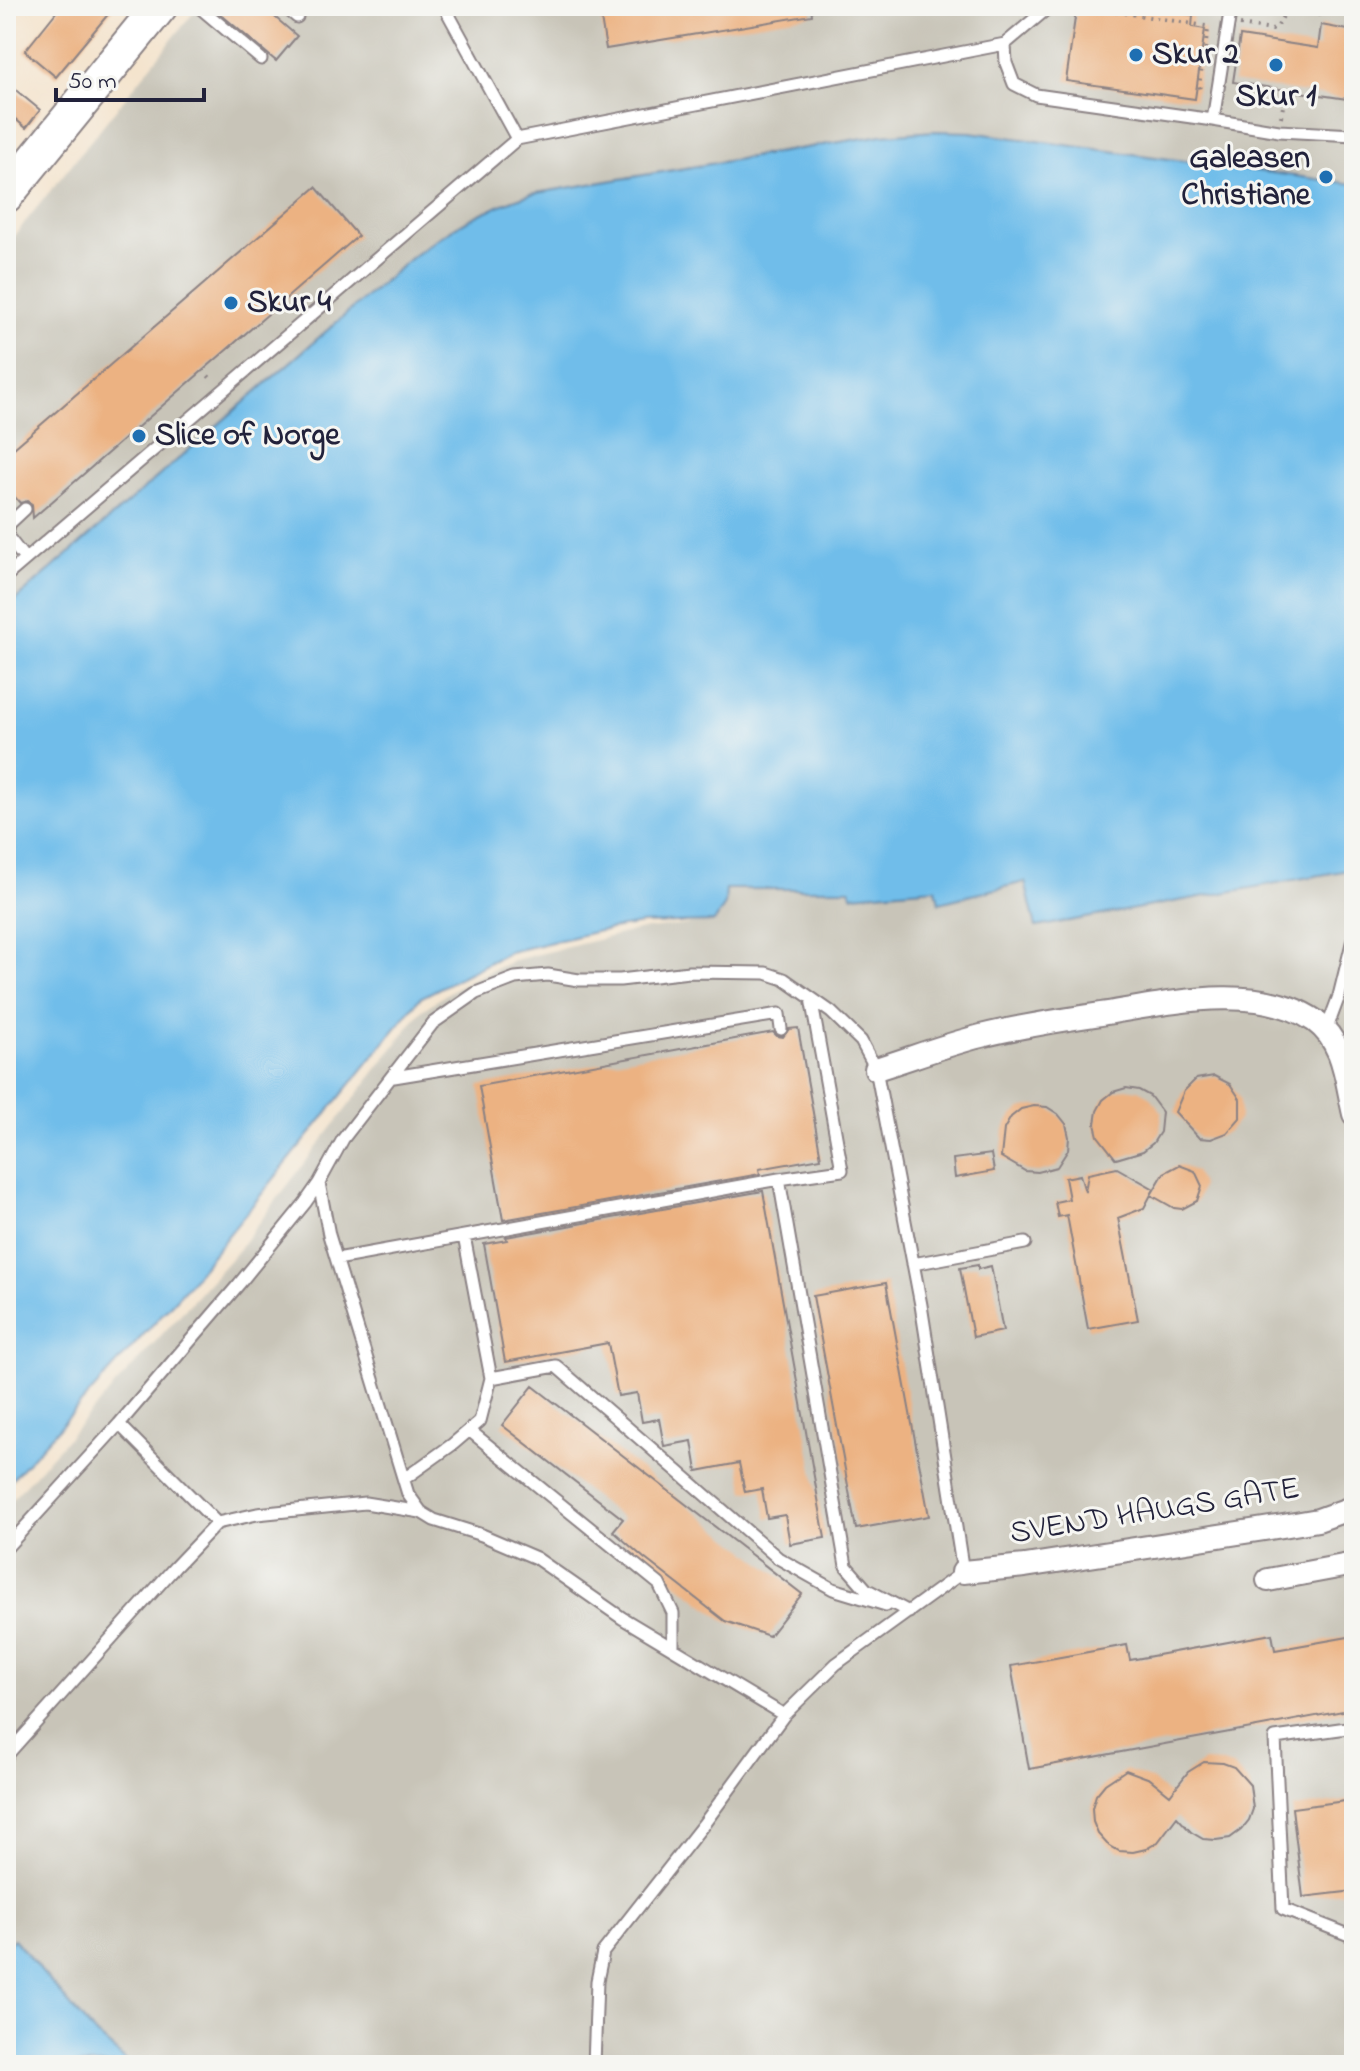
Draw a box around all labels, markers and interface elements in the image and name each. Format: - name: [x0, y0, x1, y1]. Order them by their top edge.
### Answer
- place label: Skur 2: [1152, 32, 1239, 79]
- marker: Skur 2: [1127, 46, 1145, 64]
- scale bar: [56, 52, 204, 102]
- marker: Skur 1: [1267, 56, 1285, 74]
- text: 50 m: [68, 65, 117, 100]
- place label: Skur 1: [1236, 74, 1316, 121]
- place label: Galeasen Christiane: [1181, 136, 1312, 220]
- marker: Galeasen Christiane: [1317, 168, 1335, 186]
- place label: Skur 4: [247, 280, 332, 327]
- marker: Skur 4: [222, 294, 240, 312]
- place label: Slice of Norge: [155, 413, 341, 461]
- marker: Slice of Norge: [130, 427, 148, 445]
- street label: SVEND HAUGS GATE: [1007, 1466, 1303, 1558]

